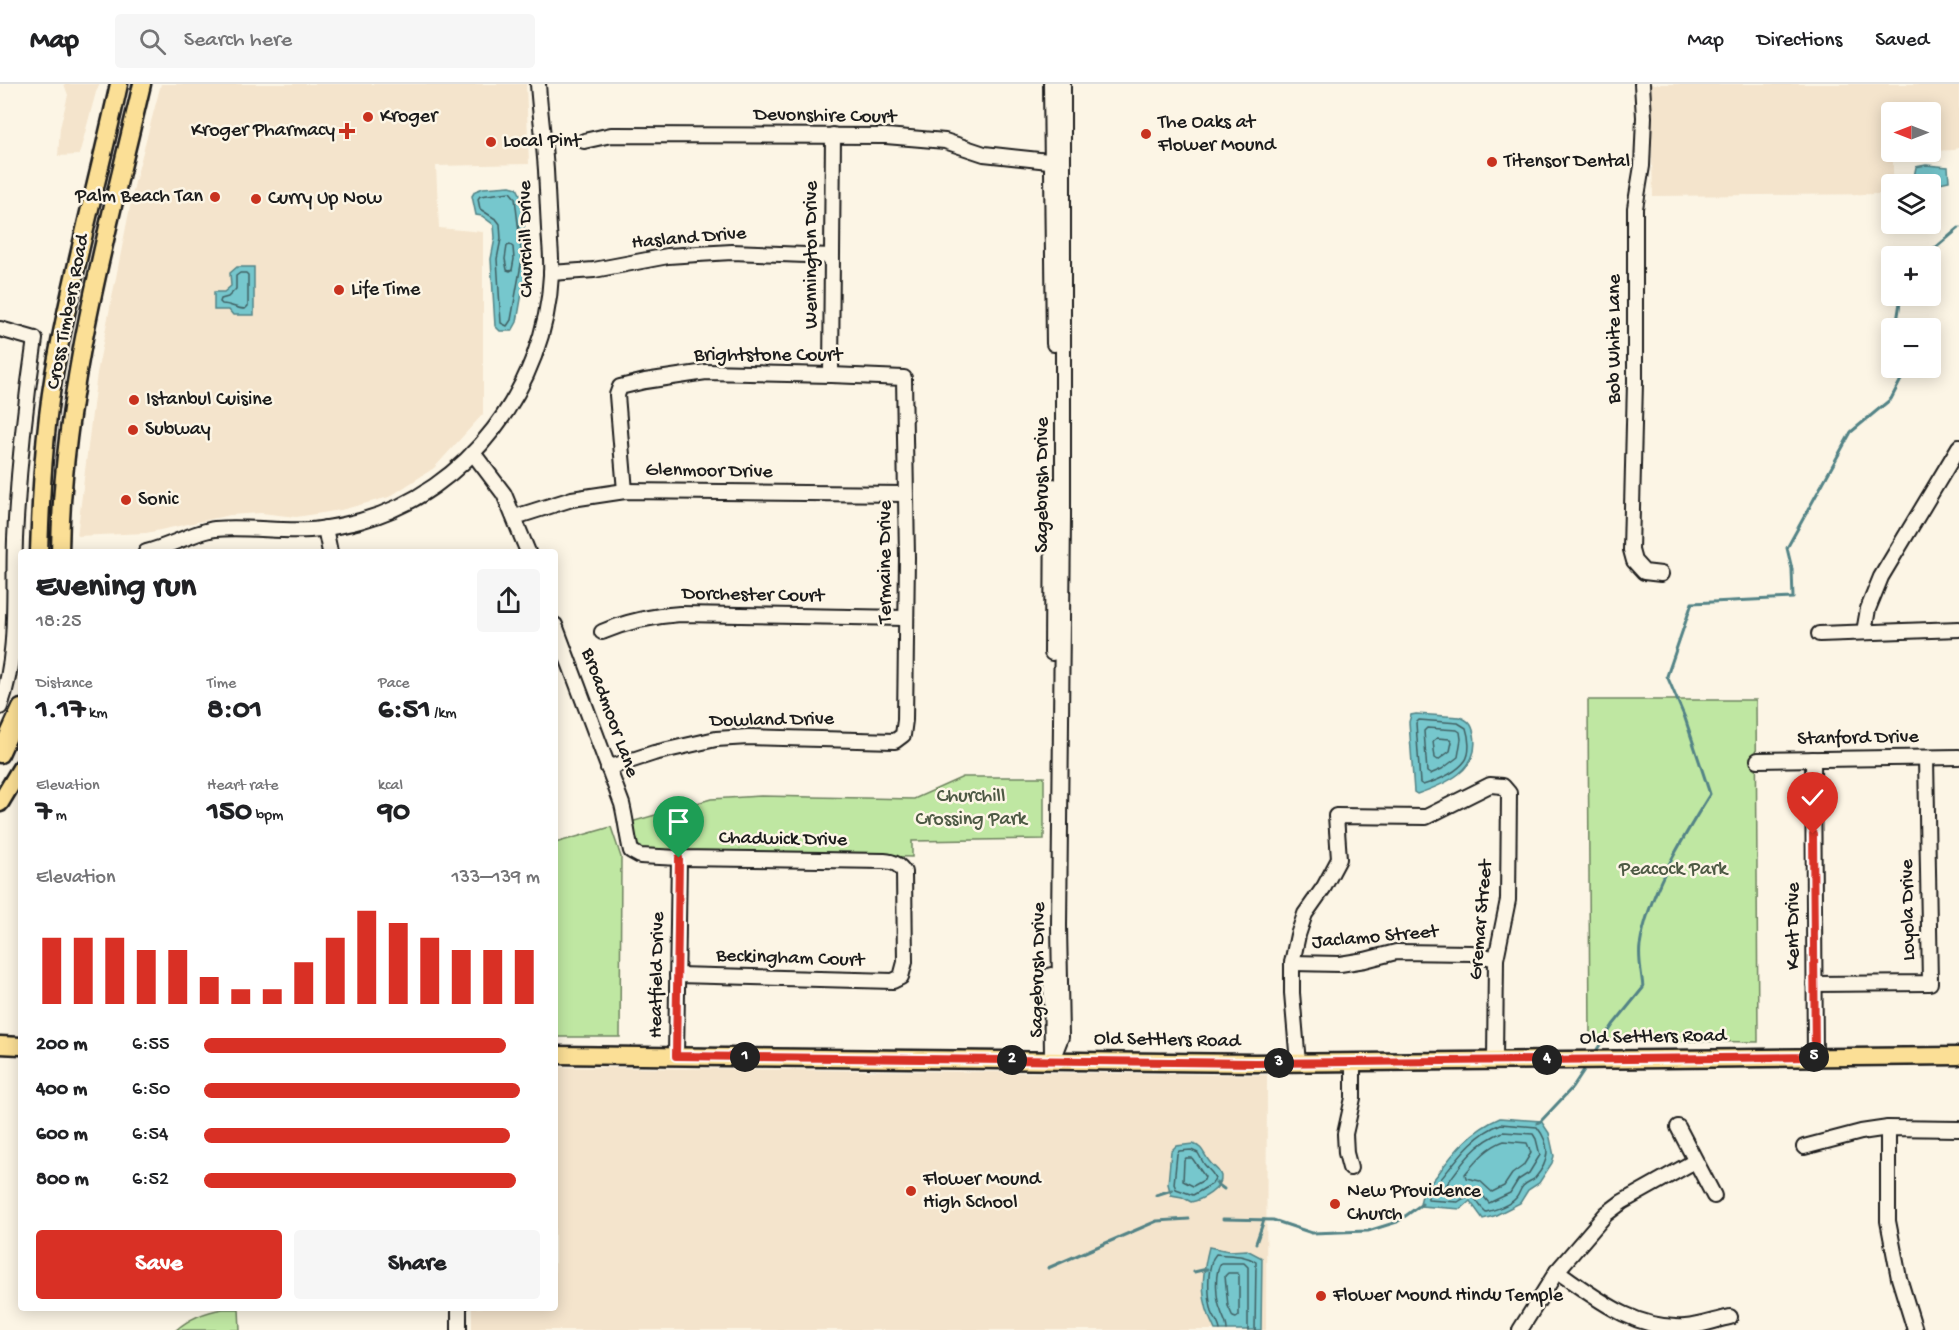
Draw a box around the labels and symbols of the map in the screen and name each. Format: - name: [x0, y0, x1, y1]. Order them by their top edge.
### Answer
- north arrow: [1881, 102, 1941, 162]
- street label: Devonshire Court: [752, 104, 898, 130]
- place label: Kroger: [380, 106, 439, 129]
- marker: Kroger: [361, 110, 375, 124]
- place label: The Oaks at Flower Mound: [1157, 112, 1278, 158]
- place label: Kroger Pharmacy: [191, 120, 335, 143]
- marker: Kroger Pharmacy: [340, 124, 354, 138]
- marker: The Oaks at Flower Mound: [1139, 127, 1153, 141]
- place label: Local Pint: [503, 131, 583, 154]
- marker: Local Pint: [484, 135, 498, 149]
- place label: Titensor Dental: [1503, 151, 1630, 174]
- marker: Titensor Dental: [1485, 155, 1499, 169]
- street label: Churchill Drive: [514, 180, 540, 298]
- street label: Wennington Drive: [801, 180, 824, 329]
- place label: Palm Beach Tan: [74, 186, 203, 209]
- place label: Curry Up Now: [268, 188, 383, 211]
- marker: Palm Beach Tan: [208, 190, 222, 204]
- marker: Curry Up Now: [249, 192, 263, 206]
- street label: Hasland Drive: [631, 222, 748, 255]
- street label: Cross Timbers Road: [43, 230, 96, 392]
- street label: Bob White Lane: [1604, 274, 1627, 405]
- place label: Life Time: [351, 279, 421, 302]
- marker: Life Time: [332, 283, 346, 297]
- street label: Brightstone Court: [693, 345, 844, 368]
- place label: Istanbul Cuisine: [146, 389, 273, 412]
- marker: Istanbul Cuisine: [127, 393, 141, 407]
- street label: Sagebrush Drive: [1032, 417, 1055, 553]
- place label: Subway: [145, 419, 211, 442]
- marker: Subway: [126, 423, 140, 437]
- street label: Glenmoor Drive: [645, 459, 773, 485]
- place label: Sonic: [138, 489, 179, 512]
- marker: Sonic: [119, 493, 133, 507]
- street label: Termaine Drive: [875, 500, 898, 624]
- street label: Dorchester Court: [680, 583, 826, 609]
- street label: Broadmoor Lane: [575, 644, 643, 781]
- street label: Dowland Drive: [708, 708, 835, 734]
- street label: Stanford Drive: [1797, 726, 1920, 752]
- pin: [1787, 772, 1838, 834]
- park label: Churchill Crossing Park: [915, 786, 1029, 832]
- pin: [653, 796, 704, 858]
- street label: Chadwick Drive: [719, 827, 848, 853]
- street label: Gremar Street: [1465, 857, 1499, 981]
- street label: Loyola Drive: [1897, 858, 1921, 961]
- park label: Peacock Park: [1618, 859, 1729, 882]
- street label: Kent Drive: [1783, 882, 1806, 970]
- street label: Sagebrush Drive: [1026, 901, 1052, 1038]
- street label: Heatfield Drive: [645, 911, 671, 1038]
- street label: Jaclamo Street: [1311, 921, 1441, 955]
- street label: Beckingham Court: [715, 945, 866, 973]
- street label: Old Settlers Road: [1580, 1025, 1729, 1051]
- street label: Old Settlers Road: [1094, 1028, 1243, 1054]
- pin: 1: [730, 1042, 760, 1072]
- pin: 5: [1799, 1042, 1829, 1072]
- pin: 2: [997, 1045, 1027, 1075]
- pin: 4: [1532, 1045, 1562, 1075]
- pin: 3: [1264, 1048, 1294, 1078]
- place label: Flower Mound High School: [922, 1169, 1043, 1215]
- place label: New Providence Church: [1347, 1181, 1482, 1227]
- marker: Flower Mound High School: [904, 1184, 918, 1198]
- marker: New Providence Church: [1328, 1197, 1342, 1211]
- place label: Flower Mound Hindu Temple: [1332, 1285, 1564, 1308]
- marker: Flower Mound Hindu Temple: [1314, 1289, 1328, 1303]

